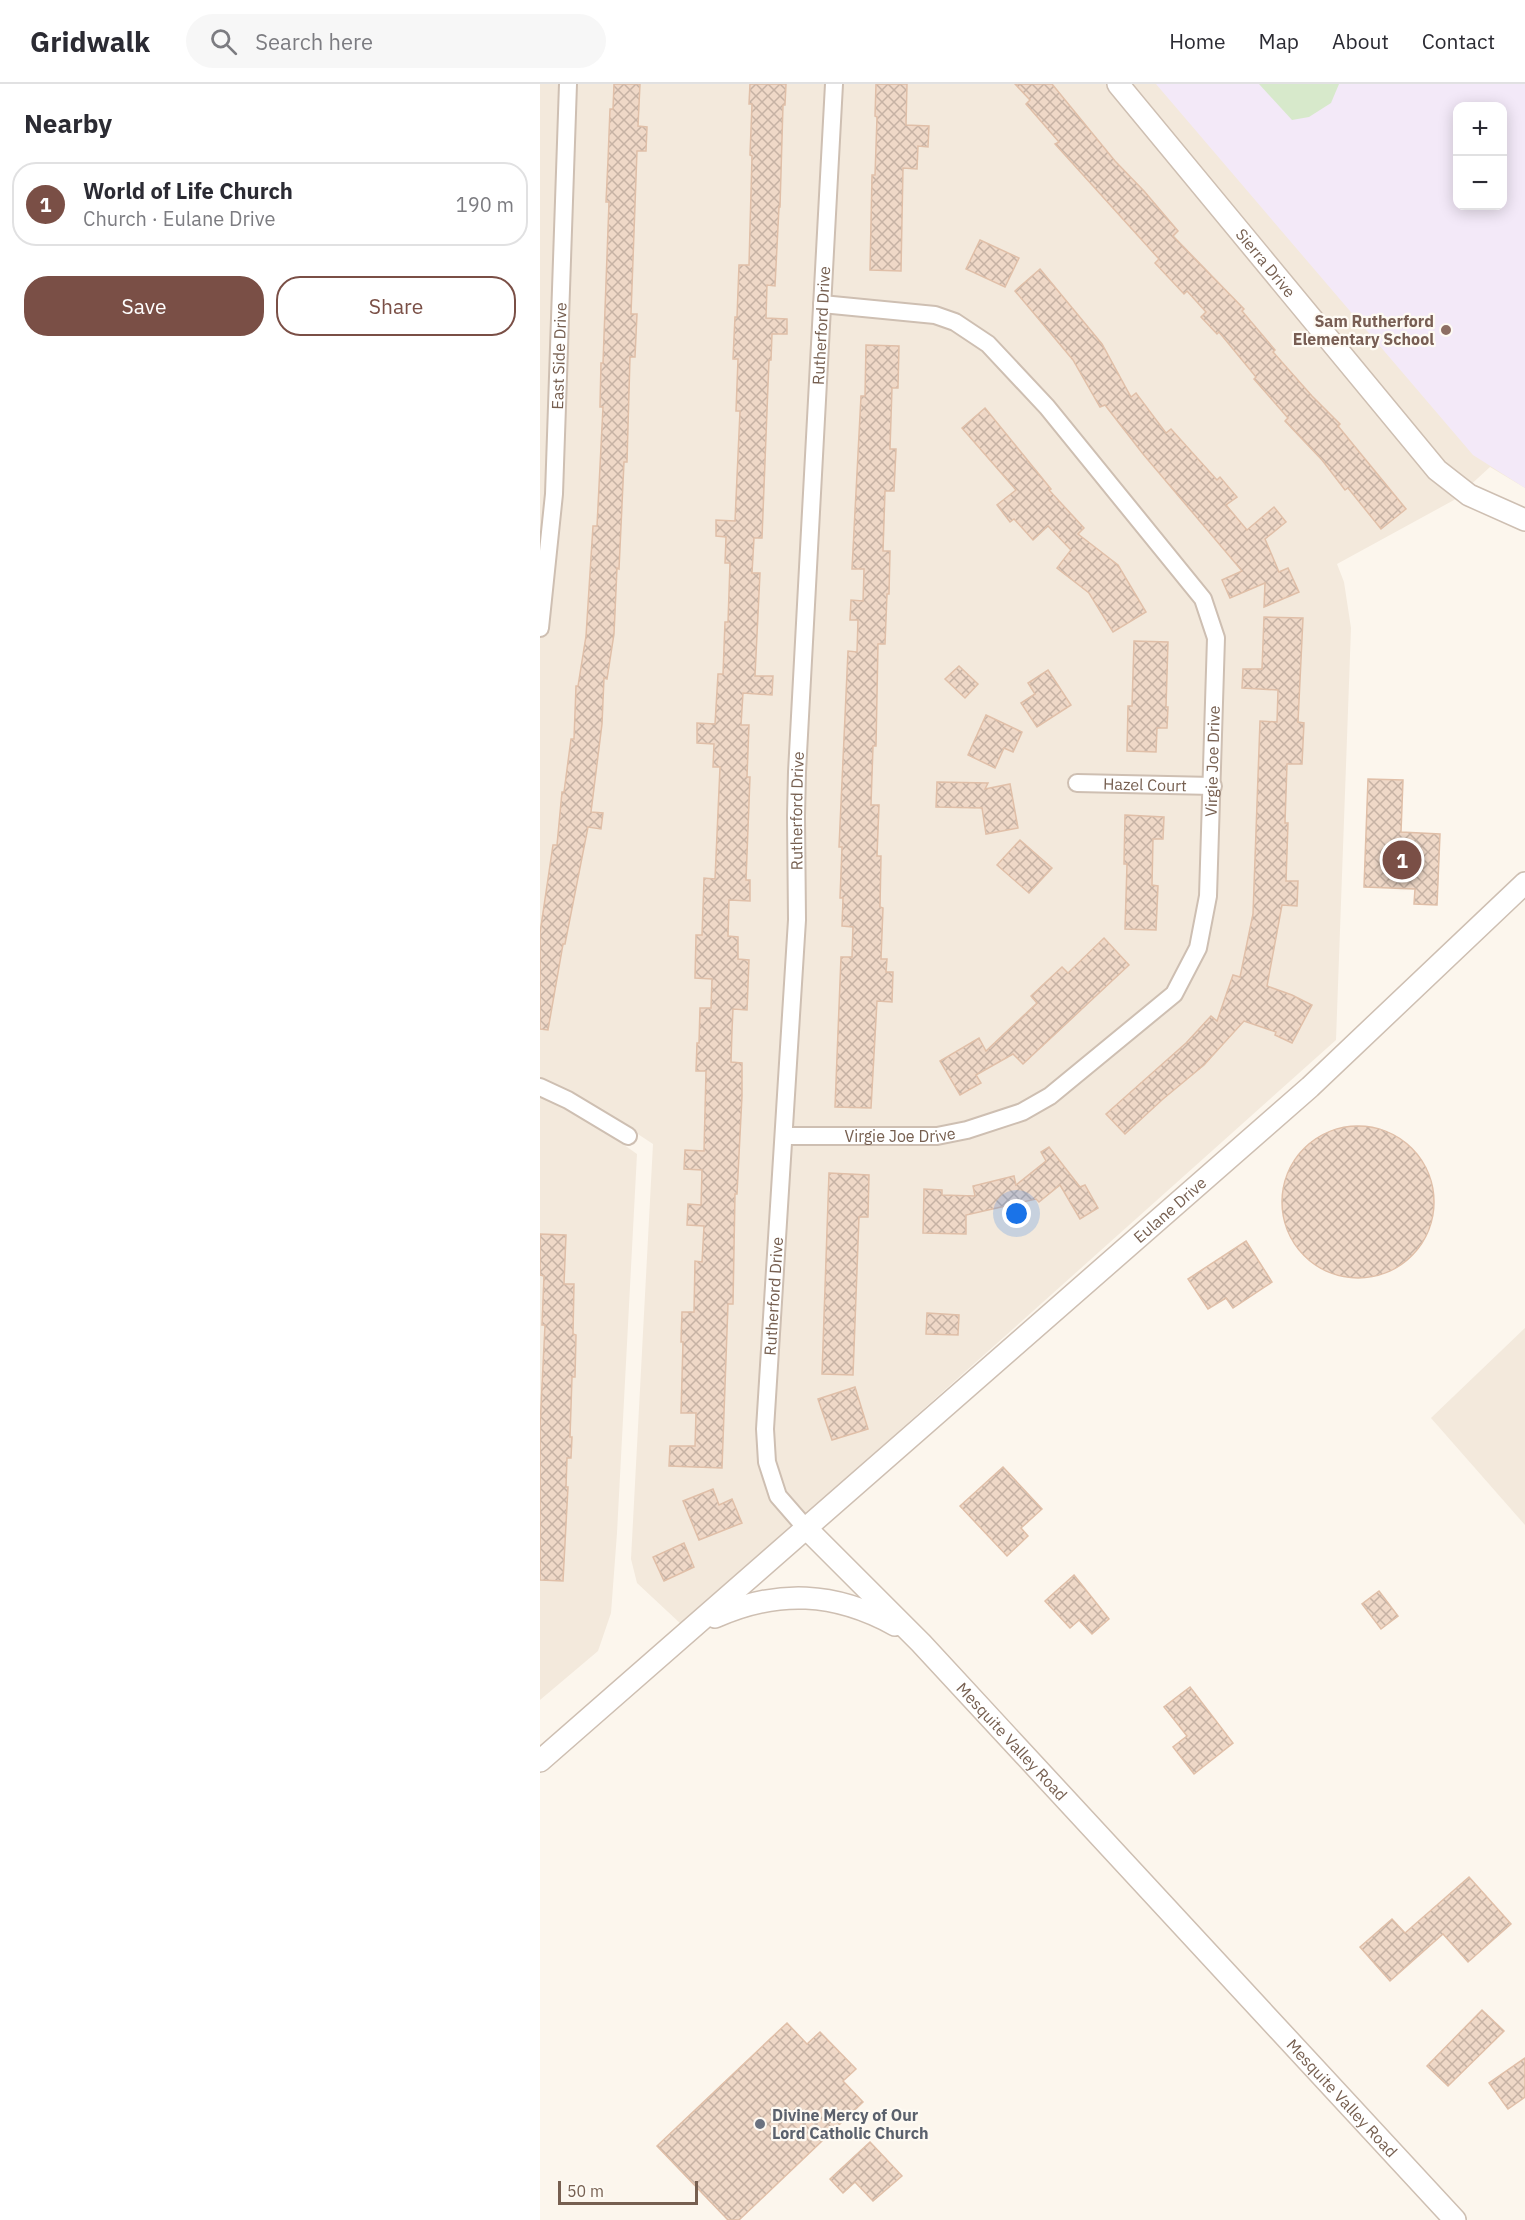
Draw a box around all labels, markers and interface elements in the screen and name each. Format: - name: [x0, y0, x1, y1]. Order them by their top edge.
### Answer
- search box: [186, 14, 606, 68]
- text: Gridwalk: [30, 23, 150, 60]
- icon: search: [207, 25, 240, 58]
- text: Search here: [255, 27, 373, 56]
- text: Home: [1169, 27, 1226, 55]
- text: Map: [1259, 27, 1299, 55]
- text: About: [1332, 27, 1389, 55]
- text: Contact: [1422, 27, 1495, 55]
- map controls: [1453, 102, 1507, 210]
- button: +: [1453, 102, 1507, 156]
- text: Nearby: [24, 106, 112, 140]
- button: −: [1453, 156, 1507, 210]
- text: World of Life Church: [83, 176, 293, 205]
- text: 1: [40, 191, 52, 218]
- text: 190 m: [456, 191, 514, 218]
- text: Church · Eulane Drive: [83, 205, 275, 232]
- street label: Sierra Drive: [1232, 224, 1300, 301]
- street label: Rutherford Drive: [808, 265, 834, 385]
- button: Save: [24, 276, 264, 336]
- button: Share: [276, 276, 516, 336]
- street label: East Side Drive: [547, 302, 571, 410]
- place label: Sam Rutherford Elementary School: [1293, 311, 1434, 349]
- marker: Sam Rutherford Elementary School: [1439, 323, 1453, 337]
- street label: Virgie Joe Drive: [1200, 705, 1224, 817]
- street label: Rutherford Drive: [786, 751, 808, 870]
- street label: Hazel Court: [1103, 774, 1187, 795]
- pin: 1: [1382, 838, 1422, 882]
- street label: Virgie Joe Drive: [844, 1123, 957, 1146]
- street label: Eulane Drive: [1129, 1172, 1210, 1247]
- your location: [1002, 1199, 1031, 1228]
- street label: Rutherford Drive: [760, 1236, 787, 1356]
- street label: Mesquite Valley Road: [952, 1678, 1072, 1805]
- street label: Mesquite Valley Road: [1282, 2035, 1402, 2161]
- place label: Divine Mercy of Our Lord Catholic Church: [772, 2105, 929, 2143]
- marker: Divine Mercy of Our Lord Catholic Church: [753, 2117, 767, 2131]
- scale bar: [558, 2178, 698, 2206]
- text: 50 m: [567, 2181, 604, 2201]

